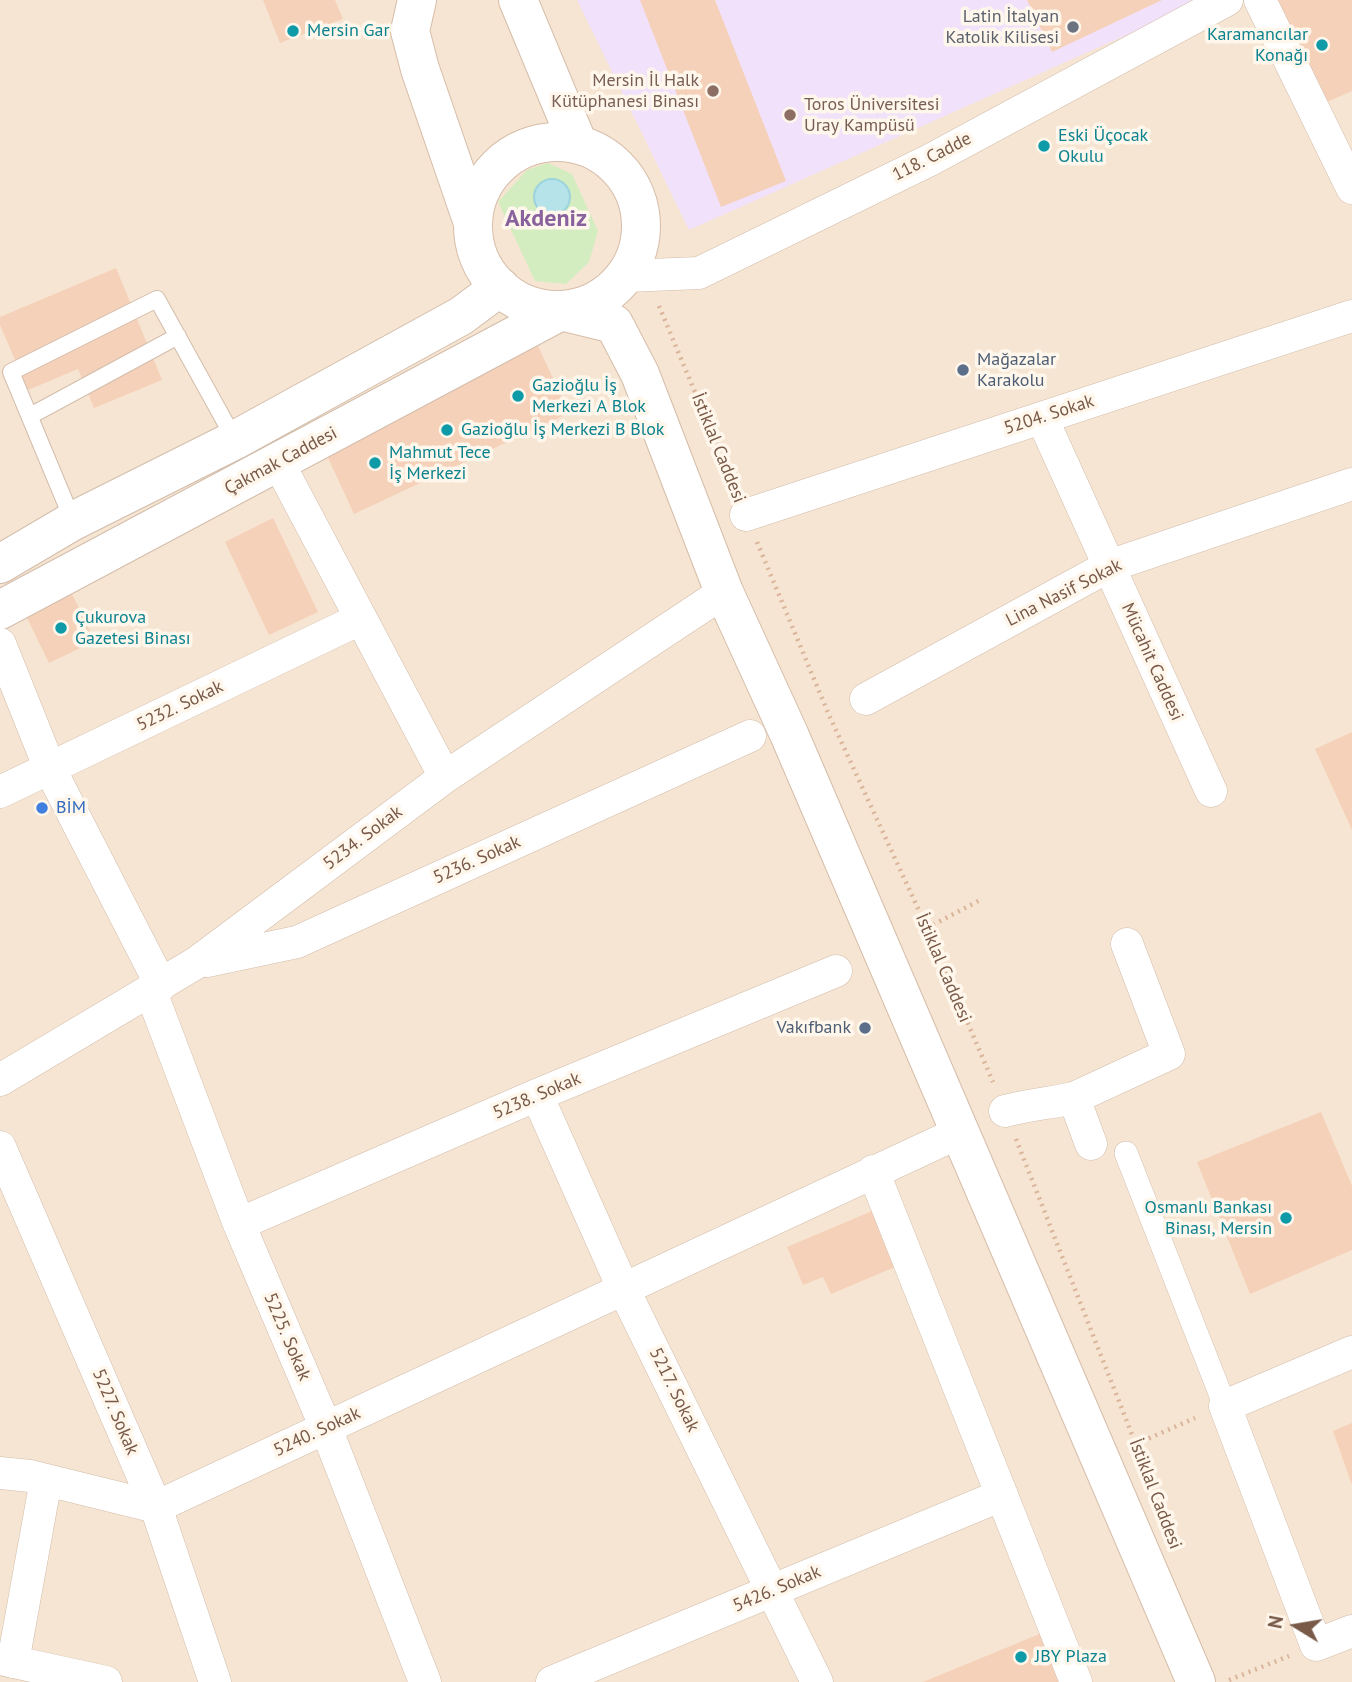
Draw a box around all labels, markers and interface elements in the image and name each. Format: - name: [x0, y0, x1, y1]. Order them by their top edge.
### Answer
- place label: Latin İtalyan Katolik Kilisesi: [946, 6, 1059, 48]
- marker: Latin İtalyan Katolik Kilisesi: [1065, 19, 1081, 35]
- place label: Mersin Gar: [307, 20, 390, 42]
- marker: Mersin Gar: [285, 23, 301, 39]
- place label: Karamancılar Konağı: [1207, 24, 1308, 66]
- marker: Karamancılar Konağı: [1314, 37, 1330, 53]
- place label: Mersin İl Halk Kütüphanesi Binası: [551, 70, 699, 112]
- marker: Mersin İl Halk Kütüphanesi Binası: [705, 83, 721, 99]
- place label: Toros Üniversitesi Uray Kampüsü: [804, 94, 939, 136]
- marker: Toros Üniversitesi Uray Kampüsü: [782, 107, 798, 123]
- place label: Eski Üçocak Okulu: [1058, 125, 1148, 168]
- street label: 118. Cadde: [889, 128, 975, 186]
- marker: Eski Üçocak Okulu: [1036, 138, 1052, 154]
- district label: Akdeniz: [505, 205, 587, 233]
- place label: Mağazalar Karakolu: [977, 349, 1056, 392]
- marker: Mağazalar Karakolu: [955, 362, 971, 378]
- place label: Gazioğlu İş Merkezi A Blok: [532, 375, 646, 418]
- marker: Gazioğlu İş Merkezi A Blok: [510, 388, 526, 404]
- street label: İstiklal Caddesi: [686, 390, 750, 506]
- street label: 5204. Sokak: [1001, 390, 1097, 440]
- place label: Gazioğlu İş Merkezi B Blok: [461, 419, 664, 441]
- street label: Çakmak Caddesi: [221, 422, 341, 500]
- marker: Gazioğlu İş Merkezi B Blok: [439, 422, 455, 438]
- place label: Mahmut Tece İş Merkezi: [389, 442, 491, 484]
- marker: Mahmut Tece İş Merkezi: [367, 455, 383, 471]
- street label: Lina Nasif Sokak: [1002, 555, 1126, 631]
- street label: Mücahit Caddesi: [1116, 600, 1188, 724]
- place label: Çukurova Gazetesi Binası: [75, 607, 191, 650]
- marker: Çukurova Gazetesi Binası: [53, 620, 69, 636]
- street label: 5232. Sokak: [133, 676, 227, 736]
- place label: BİM: [56, 797, 86, 819]
- marker: BİM: [34, 800, 50, 816]
- street label: 5234. Sokak: [319, 801, 407, 875]
- street label: 5236. Sokak: [430, 831, 524, 889]
- street label: İstiklal Caddesi: [910, 910, 976, 1026]
- place label: Vakıfbank: [776, 1017, 851, 1039]
- marker: Vakıfbank: [857, 1020, 873, 1036]
- street label: 5238. Sokak: [490, 1068, 584, 1124]
- place label: Osmanlı Bankası Binası, Mersin: [1145, 1197, 1272, 1240]
- marker: Osmanlı Bankası Binası, Mersin: [1278, 1210, 1294, 1226]
- street label: 5225. Sokak: [259, 1290, 315, 1384]
- street label: 5217. Sokak: [644, 1344, 704, 1436]
- street label: 5227. Sokak: [87, 1366, 143, 1458]
- street label: 5240. Sokak: [270, 1403, 364, 1461]
- street label: İstiklal Caddesi: [1124, 1436, 1186, 1552]
- street label: 5426. Sokak: [730, 1561, 824, 1617]
- north arrow: [1261, 1591, 1331, 1661]
- text: N: [1262, 1614, 1288, 1630]
- place label: JBY Plaza: [1035, 1646, 1107, 1668]
- marker: JBY Plaza: [1013, 1649, 1029, 1665]

